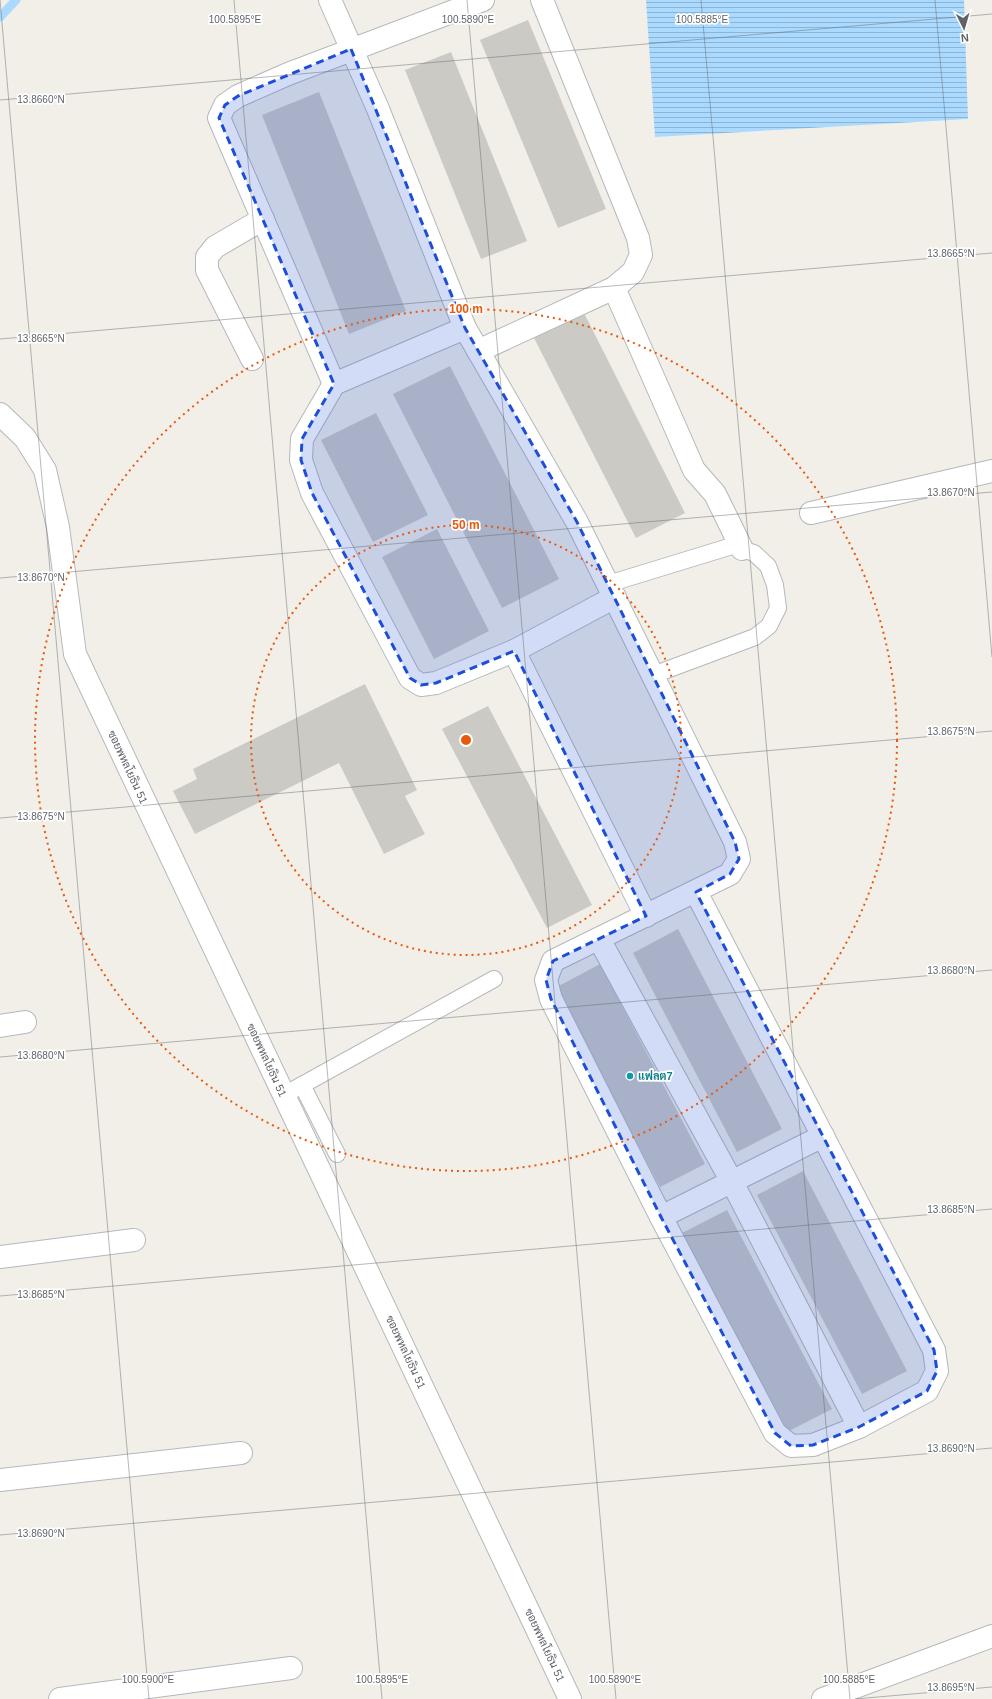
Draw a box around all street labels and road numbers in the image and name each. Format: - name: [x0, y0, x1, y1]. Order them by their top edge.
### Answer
- street label: ซอยพหลโยธิน 51: [106, 728, 152, 806]
- street label: ซอยพหลโยธิน 51: [245, 1021, 291, 1099]
- street label: ซอยพหลโยธิน 51: [384, 1313, 430, 1391]
- street label: ซอยพหลโยธิน 51: [523, 1606, 569, 1684]

